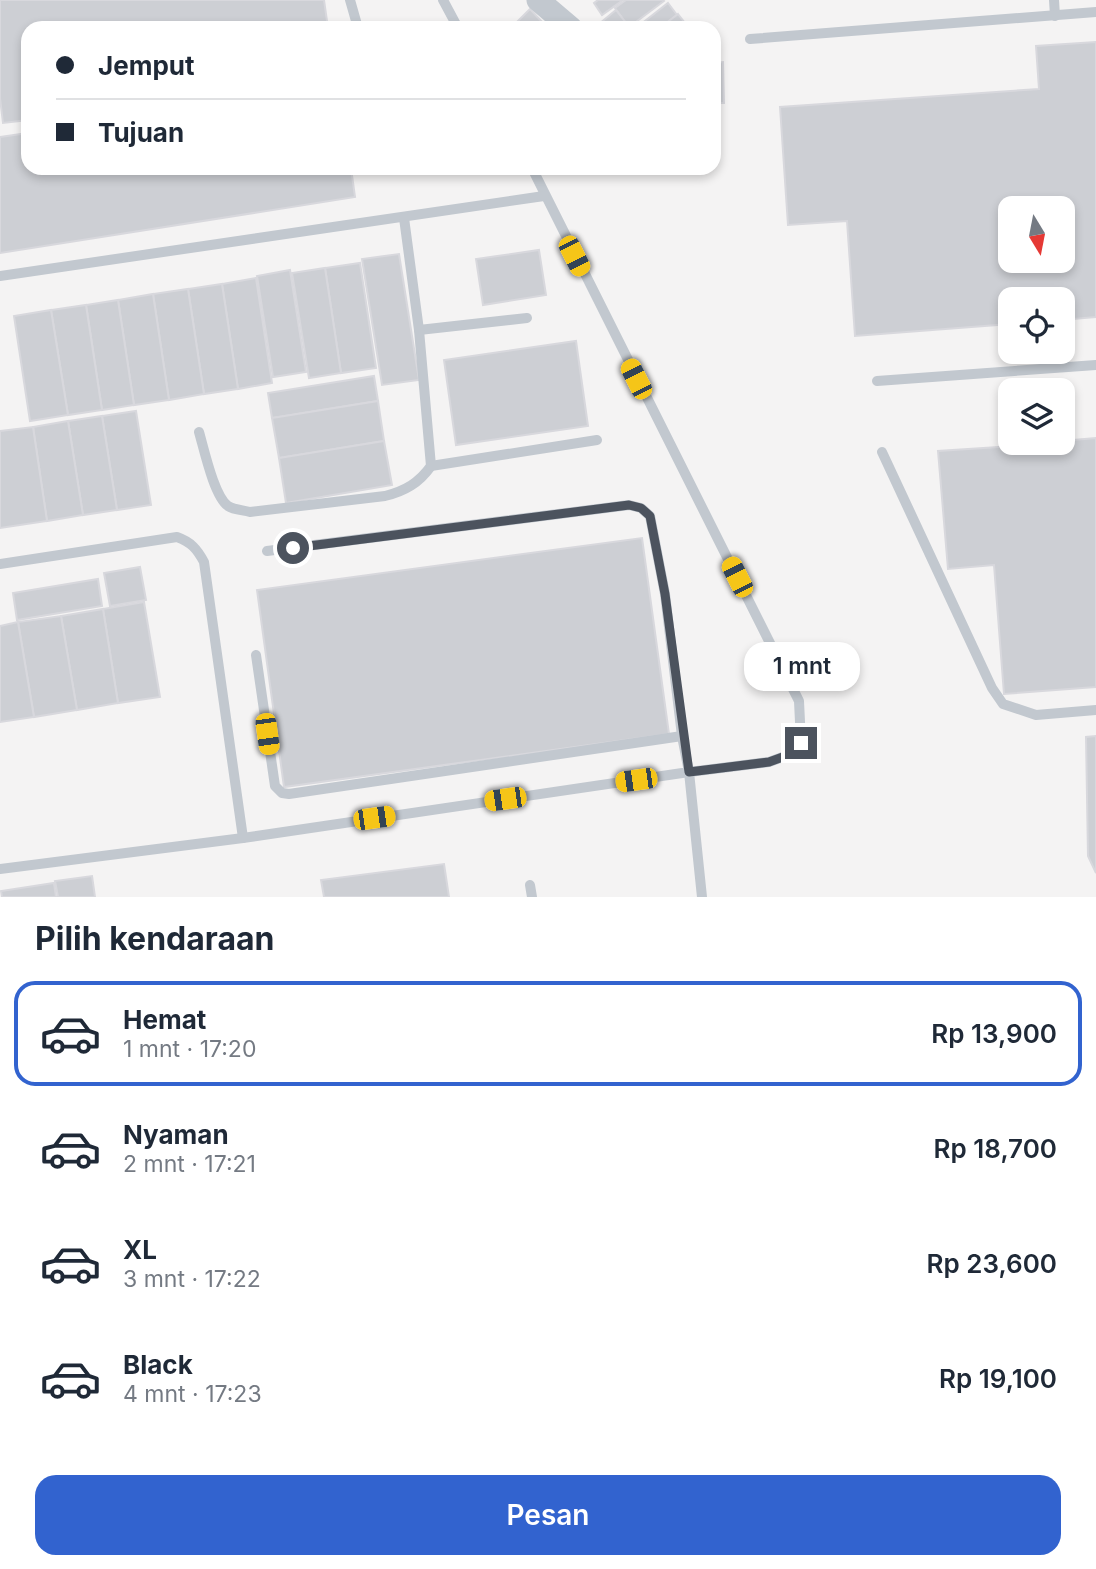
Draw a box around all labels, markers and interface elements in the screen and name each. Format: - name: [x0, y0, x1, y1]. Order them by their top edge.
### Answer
- text: Jemput: [98, 50, 195, 81]
- text: Tujuan: [98, 117, 184, 148]
- north arrow: [998, 196, 1074, 273]
- map controls: [998, 196, 1075, 455]
- car: [556, 233, 593, 279]
- button: locate: [998, 287, 1075, 364]
- car: [618, 356, 655, 402]
- button: layers: [998, 378, 1075, 455]
- route start: [277, 532, 309, 564]
- car: [719, 554, 756, 600]
- callout: 1 mnt: [743, 642, 859, 690]
- text: 1 mnt: [773, 652, 831, 680]
- car: [254, 712, 281, 756]
- route end: [785, 727, 817, 759]
- car: [614, 767, 659, 793]
- car: [483, 786, 528, 812]
- car: [352, 805, 397, 831]
- text: Pilih kendaraan: [35, 919, 275, 958]
- icon: car: [39, 1002, 102, 1065]
- text: Hemat: [123, 1004, 206, 1035]
- text: Rp 13,900: [931, 1018, 1057, 1049]
- text: 1 mnt · 17:20: [123, 1035, 256, 1063]
- icon: car: [39, 1117, 102, 1180]
- text: Nyaman: [123, 1119, 229, 1150]
- text: Rp 18,700: [934, 1133, 1057, 1164]
- text: 2 mnt · 17:21: [123, 1150, 256, 1178]
- icon: car: [39, 1232, 102, 1295]
- text: XL: [123, 1234, 157, 1265]
- text: Rp 23,600: [927, 1248, 1057, 1279]
- text: 3 mnt · 17:22: [123, 1265, 261, 1293]
- icon: car: [39, 1347, 102, 1410]
- text: Black: [123, 1349, 193, 1380]
- text: Rp 19,100: [939, 1363, 1057, 1394]
- text: 4 mnt · 17:23: [123, 1380, 262, 1408]
- button: Pesan: [35, 1475, 1061, 1555]

